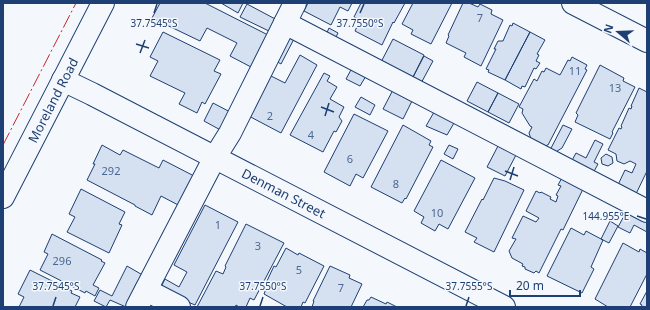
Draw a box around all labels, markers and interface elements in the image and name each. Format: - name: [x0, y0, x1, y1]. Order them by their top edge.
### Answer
- house number: 7: [477, 10, 483, 25]
- north arrow: [598, 12, 638, 52]
- text: 37.7545°S: [131, 16, 178, 30]
- text: 37.7550°S: [337, 16, 384, 30]
- text: N: [600, 22, 617, 35]
- street label: Moreland Road: [24, 54, 82, 146]
- house number: 11: [569, 63, 581, 78]
- house number: 13: [609, 80, 621, 95]
- house number: 2: [267, 108, 273, 123]
- house number: 4: [308, 127, 315, 142]
- house number: 6: [347, 151, 353, 166]
- house number: 292: [102, 163, 120, 178]
- street label: Denman Street: [239, 164, 329, 222]
- house number: 8: [393, 176, 399, 191]
- house number: 10: [431, 205, 443, 220]
- text: 144.955°E: [583, 209, 629, 223]
- house number: 1: [215, 217, 221, 232]
- house number: 3: [255, 238, 261, 253]
- house number: 296: [53, 253, 71, 268]
- house number: 5: [296, 262, 302, 277]
- scale bar: [510, 272, 580, 298]
- text: 20 m: [516, 277, 544, 294]
- text: 37.7545°S: [33, 279, 80, 293]
- text: 37.7550°S: [240, 279, 287, 293]
- text: 37.7555°S: [446, 279, 493, 293]
- house number: 7: [338, 280, 344, 295]

